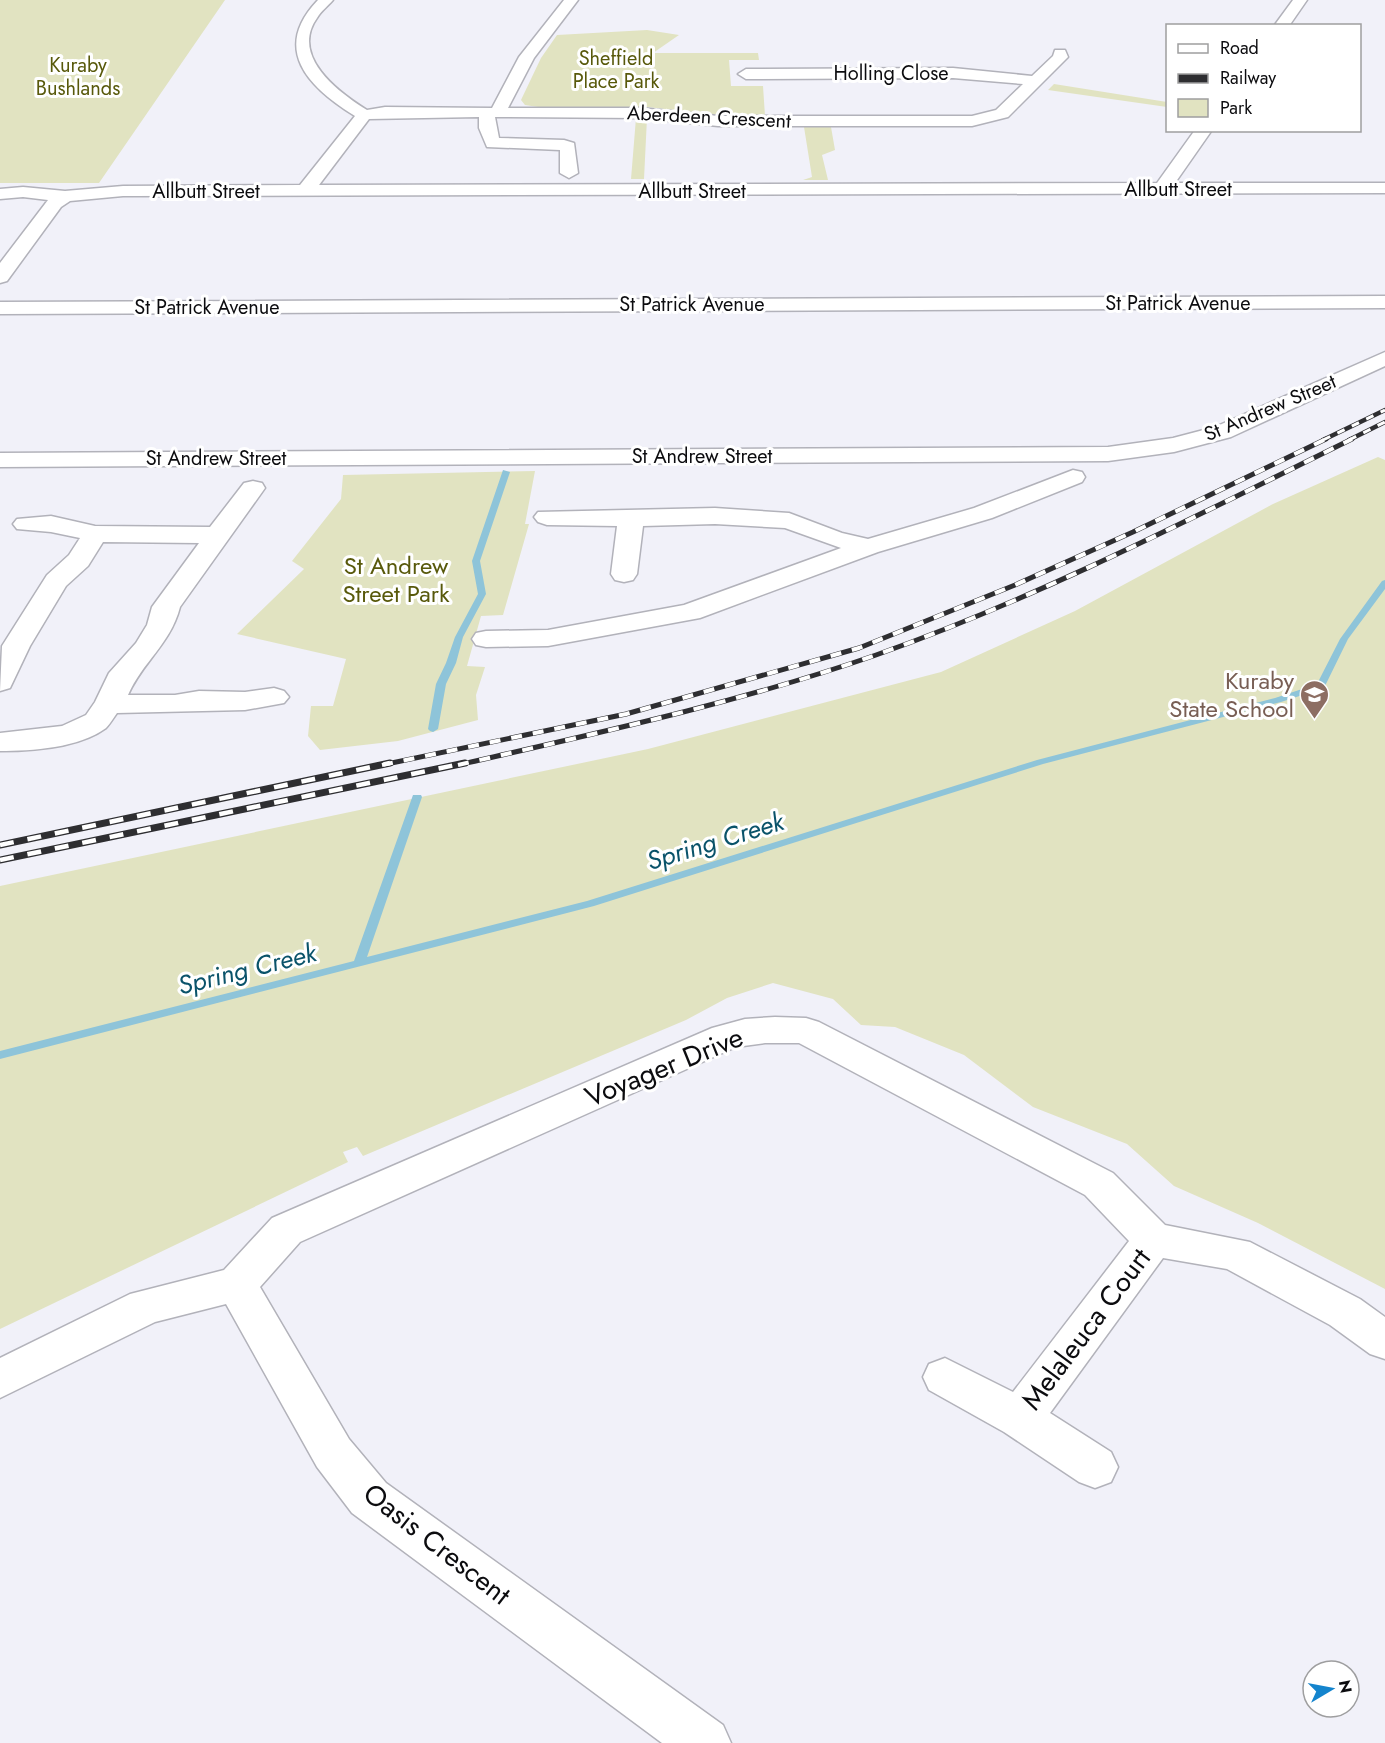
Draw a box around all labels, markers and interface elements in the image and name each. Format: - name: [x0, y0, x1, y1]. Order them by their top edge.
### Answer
- legend: [1166, 24, 1361, 132]
- text: Road: [1220, 35, 1259, 61]
- park label: Sheffield Place Park: [573, 44, 660, 96]
- park label: Kuraby Bushlands: [36, 51, 120, 103]
- street label: Holling Close: [833, 59, 949, 88]
- text: Railway: [1220, 65, 1276, 91]
- text: Park: [1220, 95, 1252, 121]
- street label: Aberdeen Crescent: [626, 98, 792, 136]
- street label: Allbutt Street: [1124, 175, 1232, 204]
- street label: Allbutt Street: [152, 177, 260, 206]
- street label: Allbutt Street: [638, 177, 746, 206]
- street label: St Patrick Avenue: [1105, 289, 1251, 318]
- street label: St Patrick Avenue: [619, 290, 765, 319]
- street label: St Patrick Avenue: [134, 293, 280, 322]
- street label: St Andrew Street: [1200, 367, 1341, 449]
- street label: St Andrew Street: [632, 442, 773, 471]
- street label: St Andrew Street: [146, 444, 287, 473]
- park label: St Andrew Street Park: [342, 548, 450, 611]
- place label: Kuraby State School: [1169, 663, 1294, 726]
- school or university icon: Kuraby State School: [1299, 678, 1331, 720]
- water label: Spring Creek: [642, 802, 790, 880]
- water label: Spring Creek: [174, 933, 322, 1005]
- street label: Voyager Drive: [579, 1017, 749, 1117]
- street label: Melaleuca Court: [1011, 1239, 1161, 1419]
- street label: Oasis Crescent: [355, 1473, 520, 1615]
- north arrow: [1301, 1659, 1361, 1719]
- text: N: [1333, 1678, 1358, 1695]

